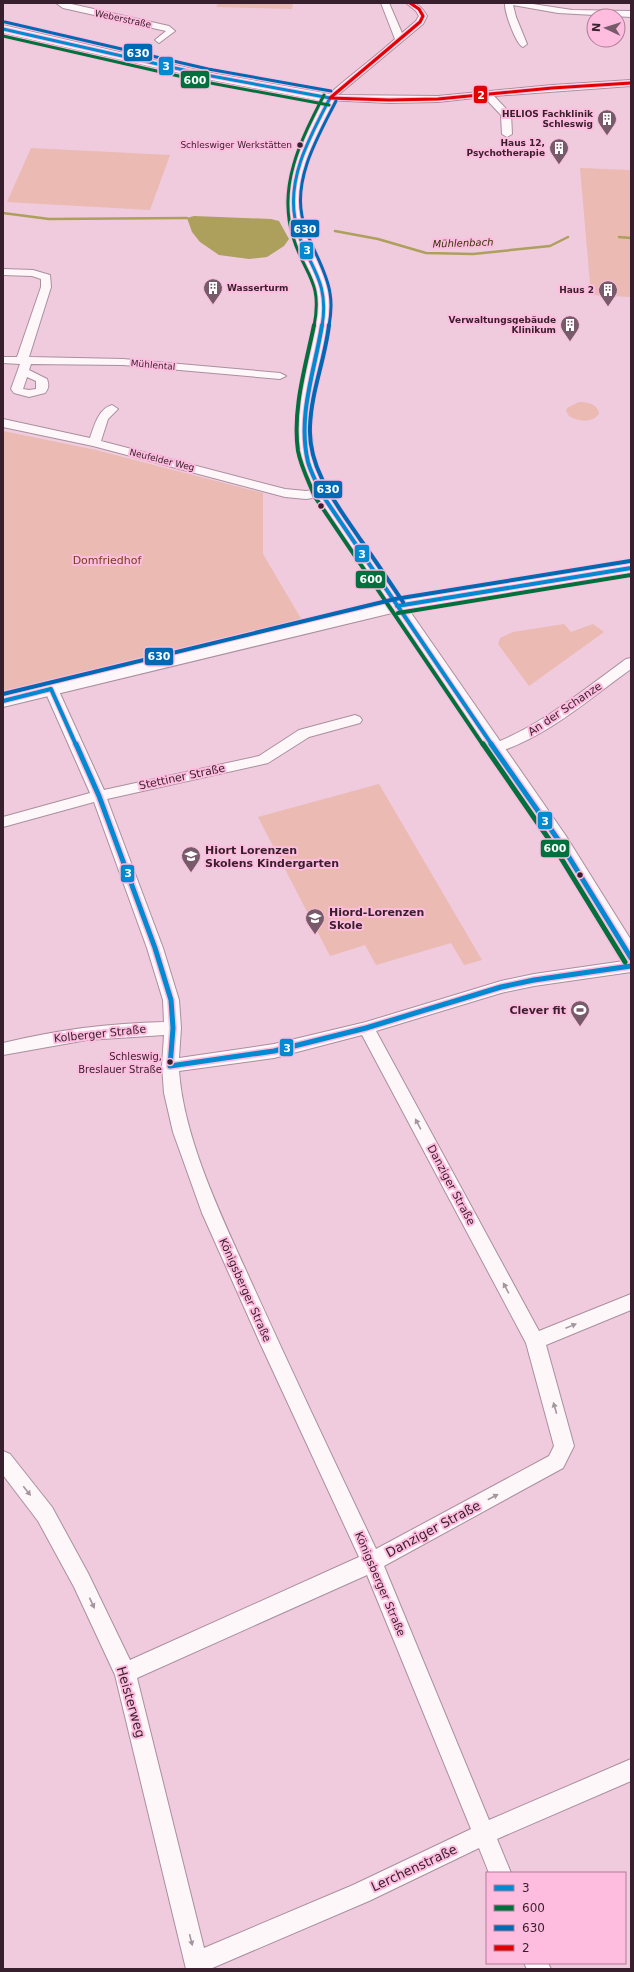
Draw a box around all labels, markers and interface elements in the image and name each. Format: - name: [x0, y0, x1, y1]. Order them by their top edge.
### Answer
- street label: Weberstraße: [94, 8, 153, 30]
- north arrow: [586, 8, 626, 48]
- text: N: [590, 22, 603, 32]
- line badge: 630: [123, 43, 153, 62]
- text: 630: [127, 47, 150, 60]
- line badge: 3: [158, 56, 174, 76]
- text: 3: [162, 60, 170, 73]
- line badge: 600: [180, 70, 210, 89]
- text: 600: [184, 74, 207, 87]
- line badge: 2: [473, 85, 488, 104]
- text: 2: [477, 89, 485, 102]
- building icon: HELIOS Fachklinik Schleswig: [596, 108, 618, 136]
- place label: HELIOS Fachklinik Schleswig: [502, 109, 594, 129]
- building icon: Haus 12, Psychotherapie: [548, 137, 570, 165]
- place label: Haus 12, Psychotherapie: [466, 138, 545, 158]
- place label: Schleswiger Werkstätten: [180, 140, 292, 150]
- marker: Schleswiger Werkstätten: [295, 140, 305, 150]
- line badge: 630: [290, 219, 320, 238]
- text: 630: [294, 223, 317, 236]
- water label: Mühlenbach: [432, 236, 494, 250]
- line badge: 3: [299, 241, 314, 260]
- text: 3: [303, 244, 311, 257]
- building icon: Wasserturm: [202, 277, 224, 305]
- building icon: Haus 2: [597, 279, 619, 307]
- place label: Wasserturm: [227, 283, 288, 293]
- place label: Haus 2: [559, 285, 594, 295]
- building icon: Verwaltungsgebäude Klinikum: [559, 314, 581, 342]
- place label: Verwaltungsgebäude Klinikum: [449, 315, 556, 335]
- street label: Mühlental: [130, 358, 176, 372]
- street label: Neufelder Weg: [128, 447, 196, 473]
- line badge: 630: [313, 480, 343, 499]
- text: 630: [317, 483, 340, 496]
- unlabelled marker: [316, 501, 326, 511]
- line badge: 3: [354, 544, 370, 563]
- text: 3: [358, 548, 366, 561]
- park label: Domfriedhof: [73, 554, 142, 567]
- line badge: 600: [355, 570, 386, 589]
- text: 600: [360, 573, 383, 586]
- line badge: 630: [144, 647, 174, 666]
- text: 630: [148, 650, 171, 663]
- street label: An der Schanze: [526, 679, 604, 738]
- street label: Stettiner Straße: [138, 761, 226, 792]
- line badge: 3: [537, 811, 553, 830]
- text: 3: [541, 815, 549, 828]
- line badge: 600: [540, 839, 570, 858]
- text: 600: [544, 842, 567, 855]
- place label: Hiort Lorenzen Skolens Kindergarten: [205, 844, 339, 870]
- school or university icon: Hiort Lorenzen Skolens Kindergarten: [180, 845, 202, 873]
- line badge: 3: [120, 864, 135, 883]
- text: 3: [124, 867, 132, 880]
- unlabelled marker: [575, 870, 585, 880]
- place label: Hiord-Lorenzen Skole: [329, 906, 424, 932]
- school or university icon: Hiord-Lorenzen Skole: [304, 907, 326, 935]
- sports icon: Clever fit: [569, 999, 591, 1027]
- place label: Clever fit: [509, 1004, 566, 1017]
- street label: Kolberger Straße: [53, 1023, 147, 1045]
- line badge: 3: [279, 1038, 294, 1057]
- text: 3: [283, 1042, 291, 1055]
- place label: Schleswig, Breslauer Straße: [78, 1051, 162, 1075]
- marker: Schleswig, Breslauer Straße: [165, 1057, 175, 1067]
- one-way arrow: [415, 1118, 421, 1130]
- street label: Danziger Straße: [424, 1143, 478, 1228]
- street label: Königsberger Straße: [216, 1236, 274, 1344]
- one-way arrow: [503, 1282, 510, 1294]
- one-way arrow: [566, 1323, 578, 1329]
- one-way arrow: [552, 1401, 558, 1413]
- one-way arrow: [23, 1486, 31, 1497]
- one-way arrow: [487, 1493, 498, 1500]
- street label: Danziger Straße: [383, 1498, 483, 1560]
- street label: Königsberger Straße: [352, 1530, 408, 1638]
- one-way arrow: [89, 1598, 95, 1609]
- street label: Heisterweg: [114, 1665, 148, 1739]
- street label: Lerchenstraße: [369, 1842, 459, 1894]
- legend: [486, 1872, 626, 1964]
- text: 3: [522, 1881, 530, 1895]
- text: 600: [522, 1901, 545, 1915]
- text: 630: [522, 1921, 545, 1935]
- one-way arrow: [188, 1934, 194, 1946]
- text: 2: [522, 1941, 530, 1955]

